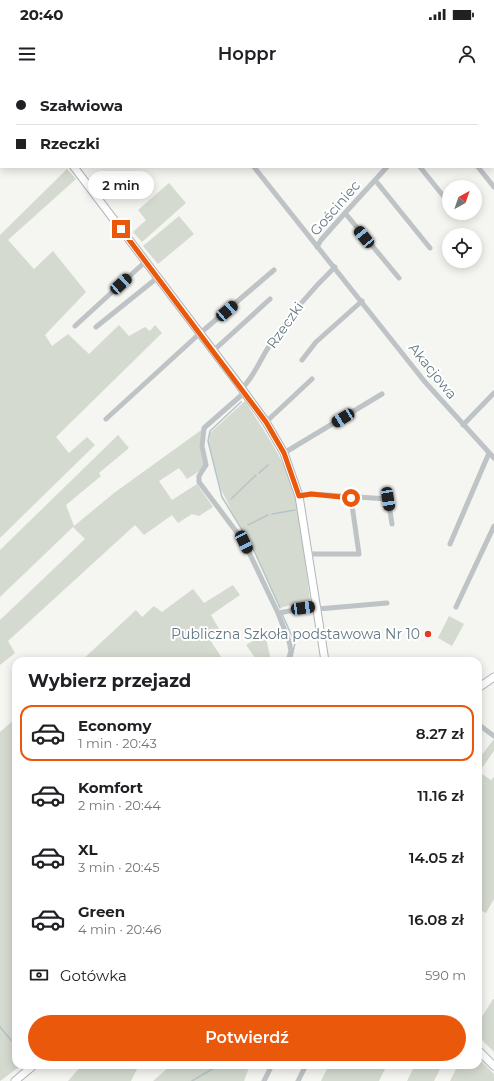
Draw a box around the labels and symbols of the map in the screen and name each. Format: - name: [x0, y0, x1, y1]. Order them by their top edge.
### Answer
- callout: 2 min: [88, 171, 154, 199]
- street label: Gościniec: [306, 177, 364, 239]
- north arrow: [442, 180, 482, 220]
- route end: [112, 220, 130, 238]
- car: [352, 224, 376, 250]
- car: [108, 272, 134, 296]
- street label: Rzeczki: [263, 298, 307, 352]
- car: [214, 299, 240, 323]
- street label: Akacjowa: [405, 339, 461, 403]
- car: [330, 407, 356, 429]
- car: [380, 486, 396, 512]
- route start: [342, 489, 360, 507]
- car: [233, 529, 255, 555]
- car: [290, 600, 316, 616]
- place label: Publiczna Szkoła podstawowa Nr 10: [171, 625, 420, 643]
- marker: Publiczna Szkoła podstawowa Nr 10: [423, 629, 433, 639]

